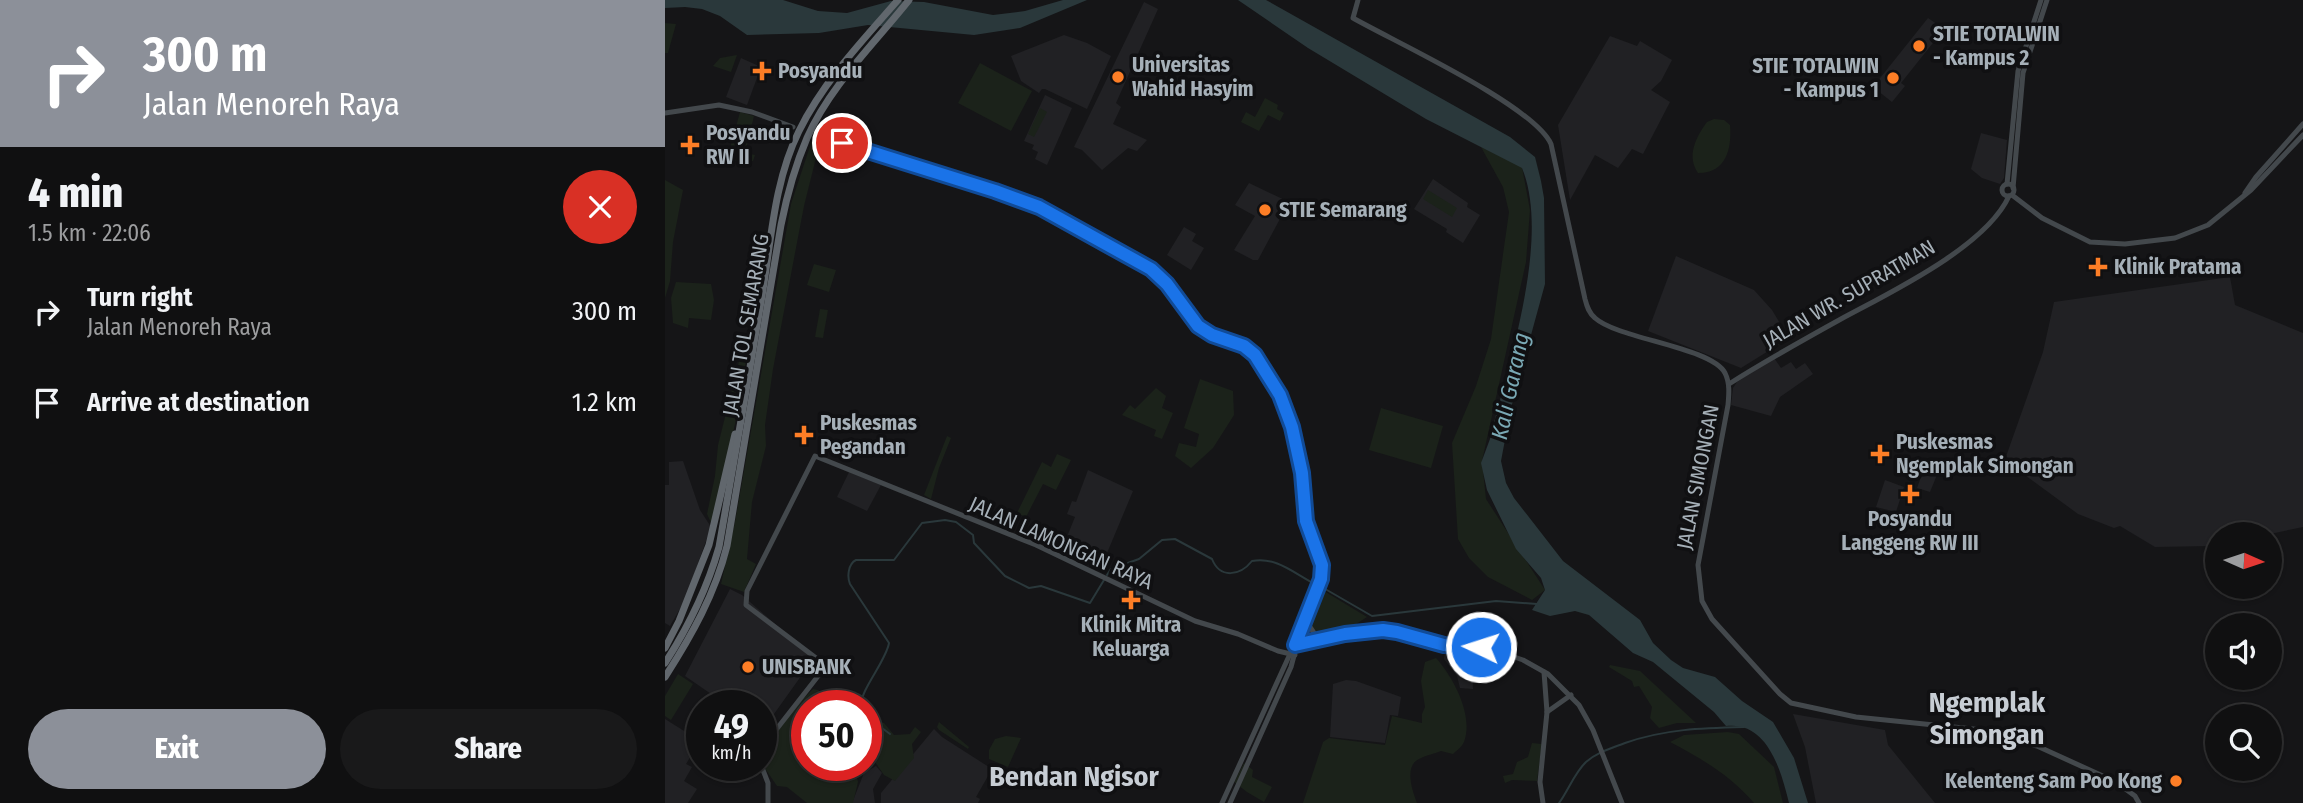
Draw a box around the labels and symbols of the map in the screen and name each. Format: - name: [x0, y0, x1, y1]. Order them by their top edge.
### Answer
- place label: STIE TOTALWIN - Kampus 2: [1933, 21, 2060, 71]
- marker: STIE TOTALWIN - Kampus 2: [1911, 38, 1927, 54]
- place label: Universitas Wahid Hasyim: [1132, 52, 1254, 102]
- place label: STIE TOTALWIN - Kampus 1: [1752, 53, 1879, 103]
- place label: Posyandu: [778, 58, 862, 84]
- marker: Posyandu: [752, 61, 772, 81]
- marker: Universitas Wahid Hasyim: [1110, 69, 1126, 85]
- marker: STIE TOTALWIN - Kampus 1: [1885, 70, 1901, 86]
- pin: [812, 113, 872, 173]
- place label: Posyandu RW II: [706, 120, 790, 170]
- marker: Posyandu RW II: [680, 135, 700, 155]
- place label: STIE Semarang: [1279, 197, 1407, 223]
- marker: STIE Semarang: [1257, 202, 1273, 218]
- street label: JALAN TOL SEMARANG: [717, 232, 775, 418]
- street label: JALAN WR. SUPRATMAN: [1758, 234, 1940, 354]
- place label: Klinik Pratama: [2114, 254, 2241, 280]
- marker: Klinik Pratama: [2088, 257, 2108, 277]
- water label: Kali Garang: [1485, 330, 1535, 442]
- street label: JALAN SIMONGAN: [1671, 402, 1725, 552]
- place label: Puskesmas Pegandan: [820, 410, 917, 460]
- marker: Puskesmas Pegandan: [794, 425, 814, 445]
- place label: Puskesmas Ngemplak Simongan: [1896, 429, 2074, 479]
- marker: Puskesmas Ngemplak Simongan: [1870, 444, 1890, 464]
- marker: Posyandu Langgeng RW III: [1900, 484, 1920, 504]
- street label: JALAN LAMONGAN RAYA: [965, 491, 1157, 595]
- place label: Posyandu Langgeng RW III: [1841, 506, 1979, 556]
- north arrow: [2205, 522, 2282, 598]
- marker: Klinik Mitra Keluarga: [1121, 590, 1141, 610]
- position arrow: [1444, 610, 1518, 684]
- place label: Klinik Mitra Keluarga: [1081, 612, 1181, 662]
- place label: UNISBANK: [762, 654, 852, 680]
- marker: UNISBANK: [740, 659, 756, 675]
- district label: Ngemplak Simongan: [1929, 686, 2046, 751]
- speed limit sign: 50: [791, 690, 882, 781]
- district label: Bendan Ngisor: [989, 760, 1160, 793]
- place label: Kelenteng Sam Poo Kong: [1945, 768, 2163, 794]
- marker: Kelenteng Sam Poo Kong: [2168, 773, 2184, 789]

